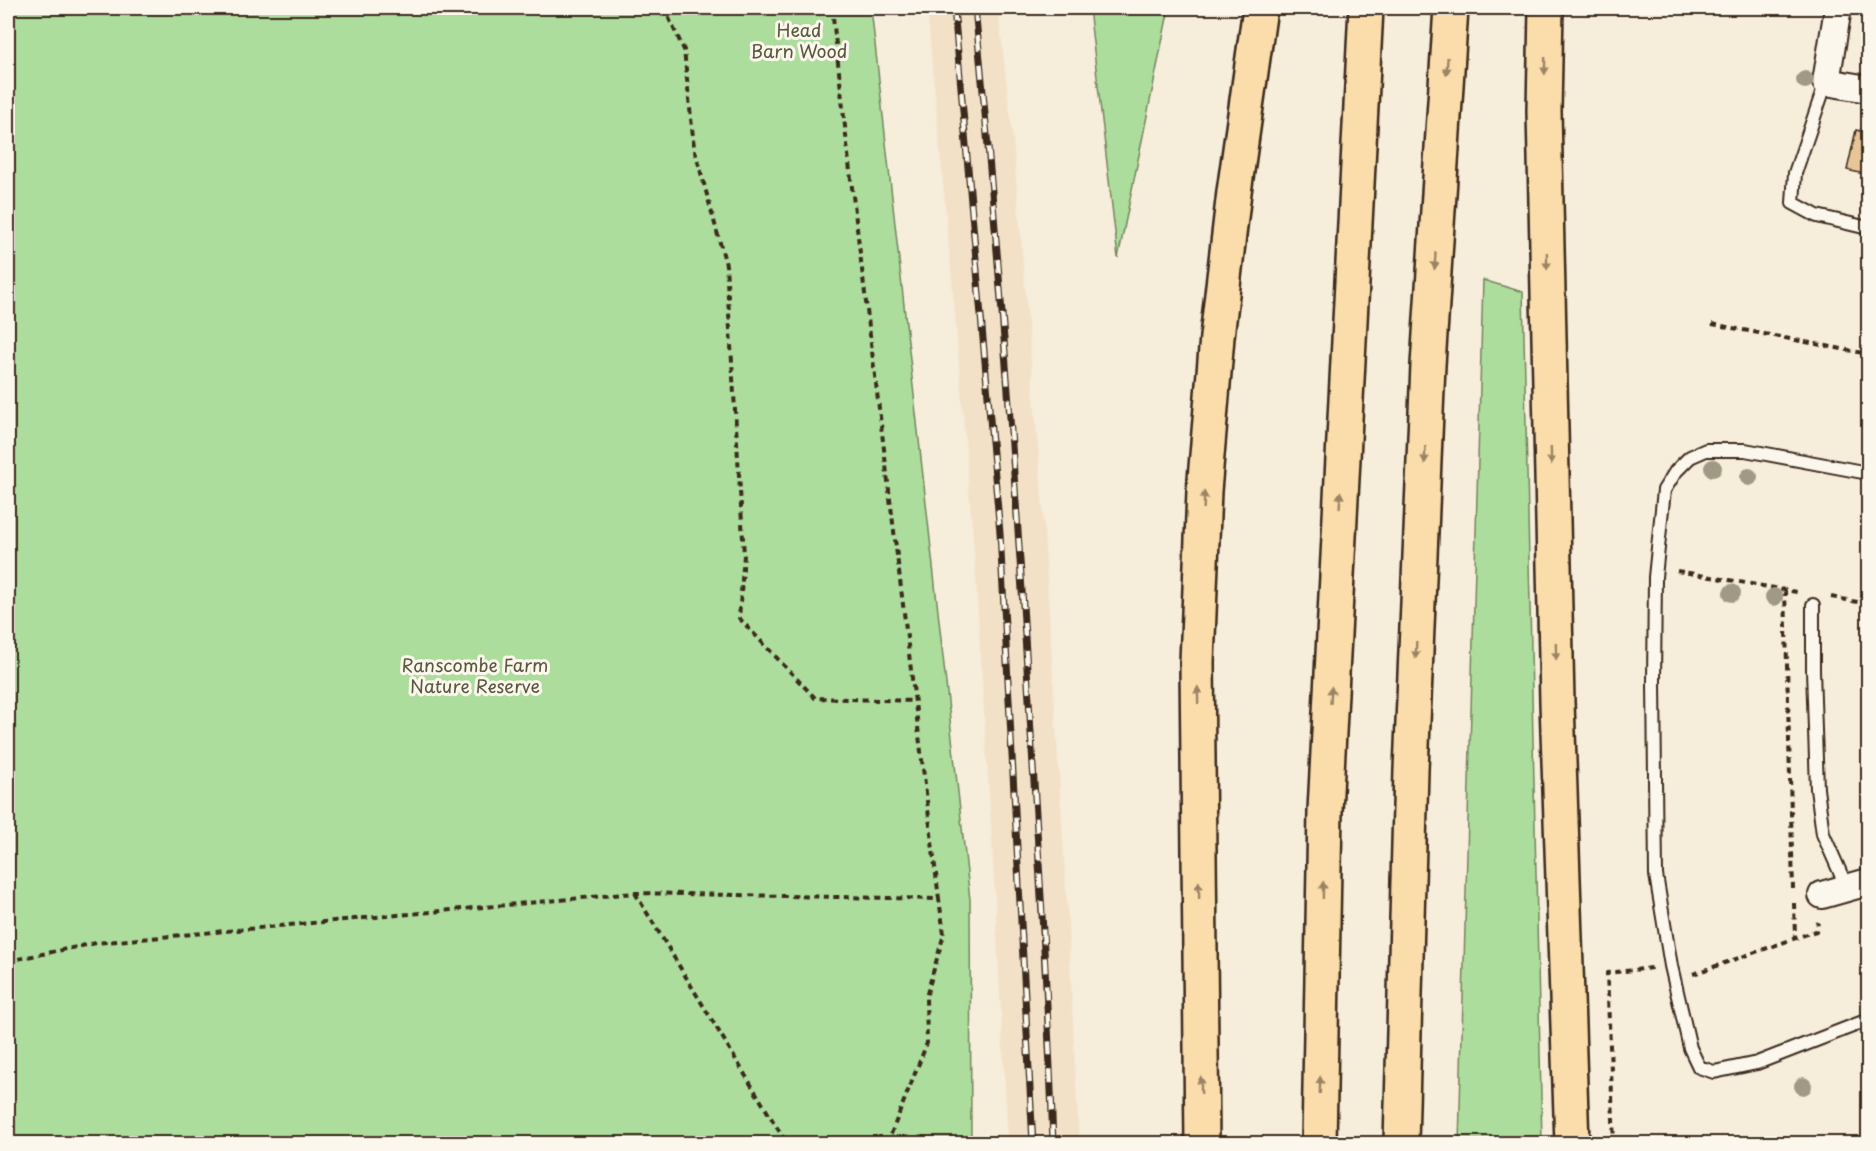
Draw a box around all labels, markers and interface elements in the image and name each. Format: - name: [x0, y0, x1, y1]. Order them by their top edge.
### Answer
- park label: Head Barn Wood: [751, 16, 847, 64]
- one-way arrow: [1442, 56, 1452, 75]
- one-way arrow: [1540, 56, 1550, 75]
- one-way arrow: [1430, 251, 1440, 270]
- one-way arrow: [1543, 251, 1552, 270]
- one-way arrow: [1420, 446, 1429, 465]
- one-way arrow: [1547, 446, 1556, 465]
- one-way arrow: [1199, 491, 1208, 510]
- one-way arrow: [1336, 491, 1345, 510]
- one-way arrow: [1412, 641, 1421, 660]
- one-way arrow: [1551, 641, 1560, 660]
- park label: Ranscombe Farm Nature Reserve: [402, 651, 548, 699]
- one-way arrow: [1193, 686, 1203, 705]
- one-way arrow: [1326, 686, 1335, 705]
- one-way arrow: [1194, 881, 1204, 900]
- one-way arrow: [1319, 881, 1328, 900]
- one-way arrow: [1196, 1076, 1206, 1095]
- one-way arrow: [1315, 1076, 1324, 1095]

